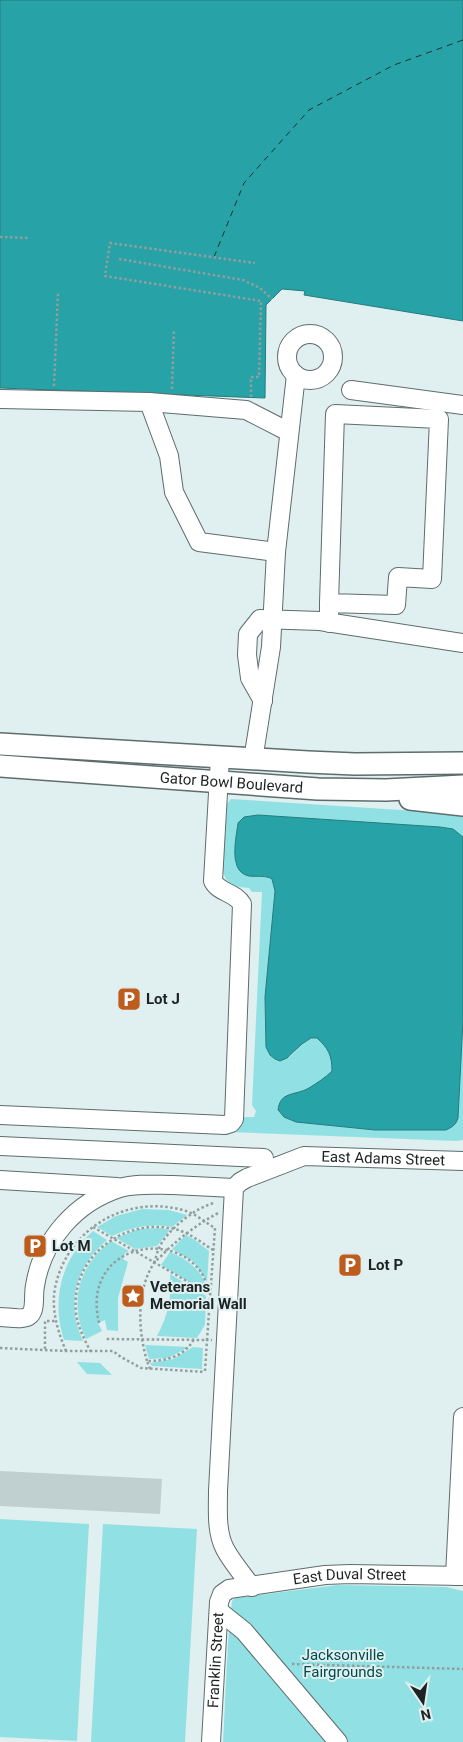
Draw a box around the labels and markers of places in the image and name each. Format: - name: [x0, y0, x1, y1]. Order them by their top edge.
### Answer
- parking icon: Lot J: [116, 986, 142, 1012]
- place label: Lot J: [146, 990, 180, 1008]
- parking icon: Lot M: [22, 1233, 48, 1259]
- place label: Lot M: [52, 1237, 91, 1255]
- parking icon: Lot P: [337, 1252, 363, 1278]
- place label: Lot P: [368, 1256, 403, 1274]
- place label: Veterans Memorial Wall: [150, 1278, 247, 1313]
- place icon: Veterans Memorial Wall: [120, 1283, 146, 1309]

